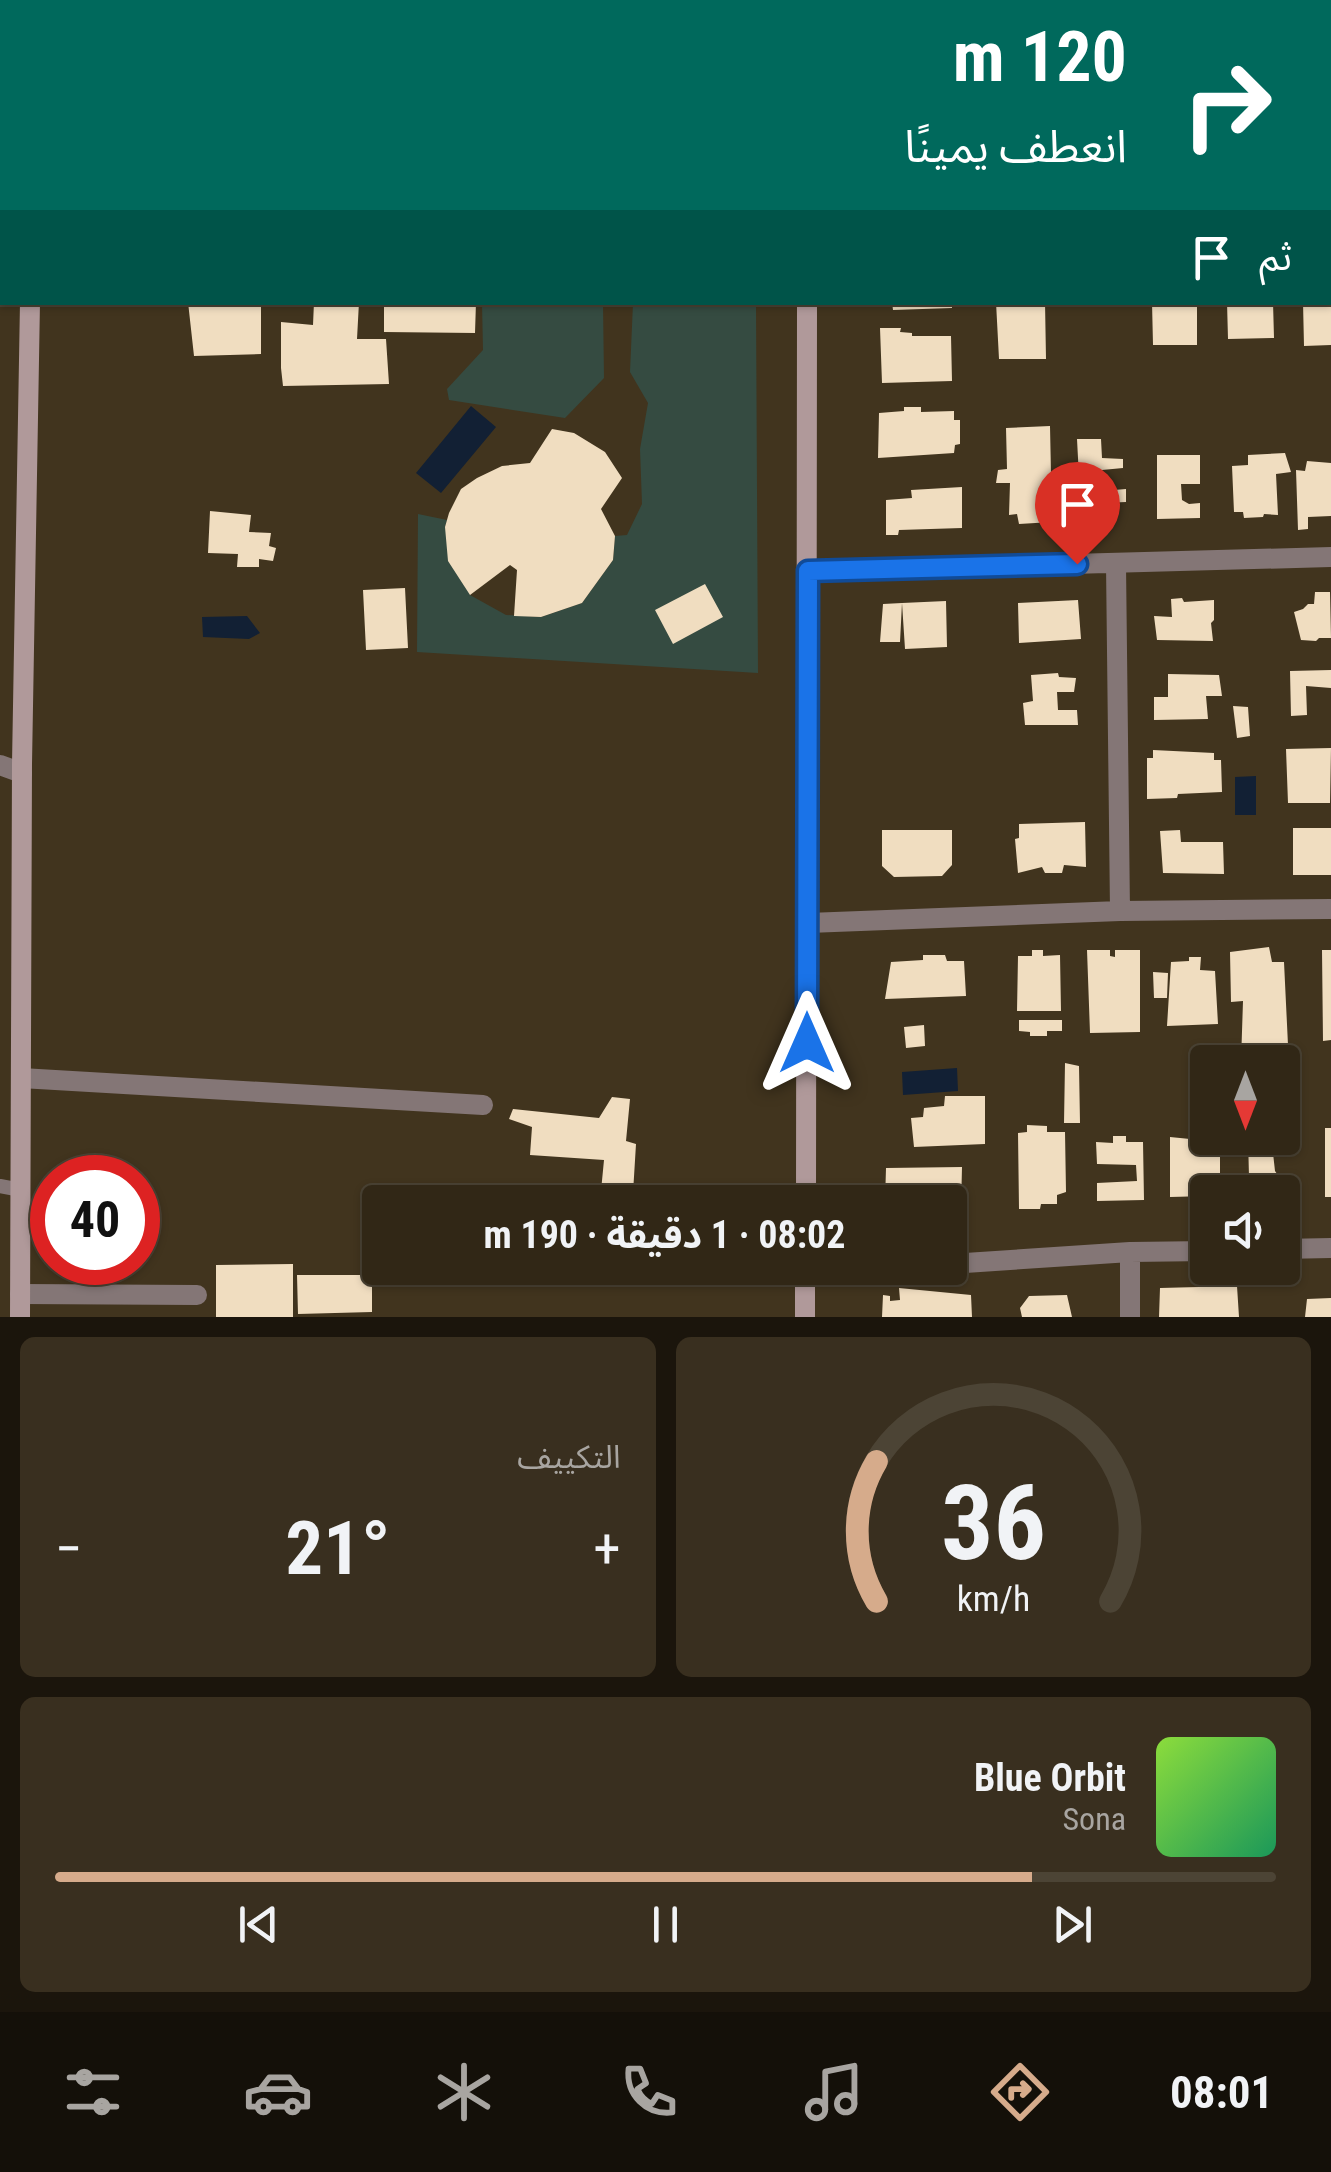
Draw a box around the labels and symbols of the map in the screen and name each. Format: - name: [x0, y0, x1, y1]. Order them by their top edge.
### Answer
- pin: [1035, 462, 1120, 565]
- position arrow: [755, 991, 859, 1095]
- north arrow: [1190, 1045, 1300, 1155]
- speed limit sign: 40: [30, 1155, 160, 1285]

